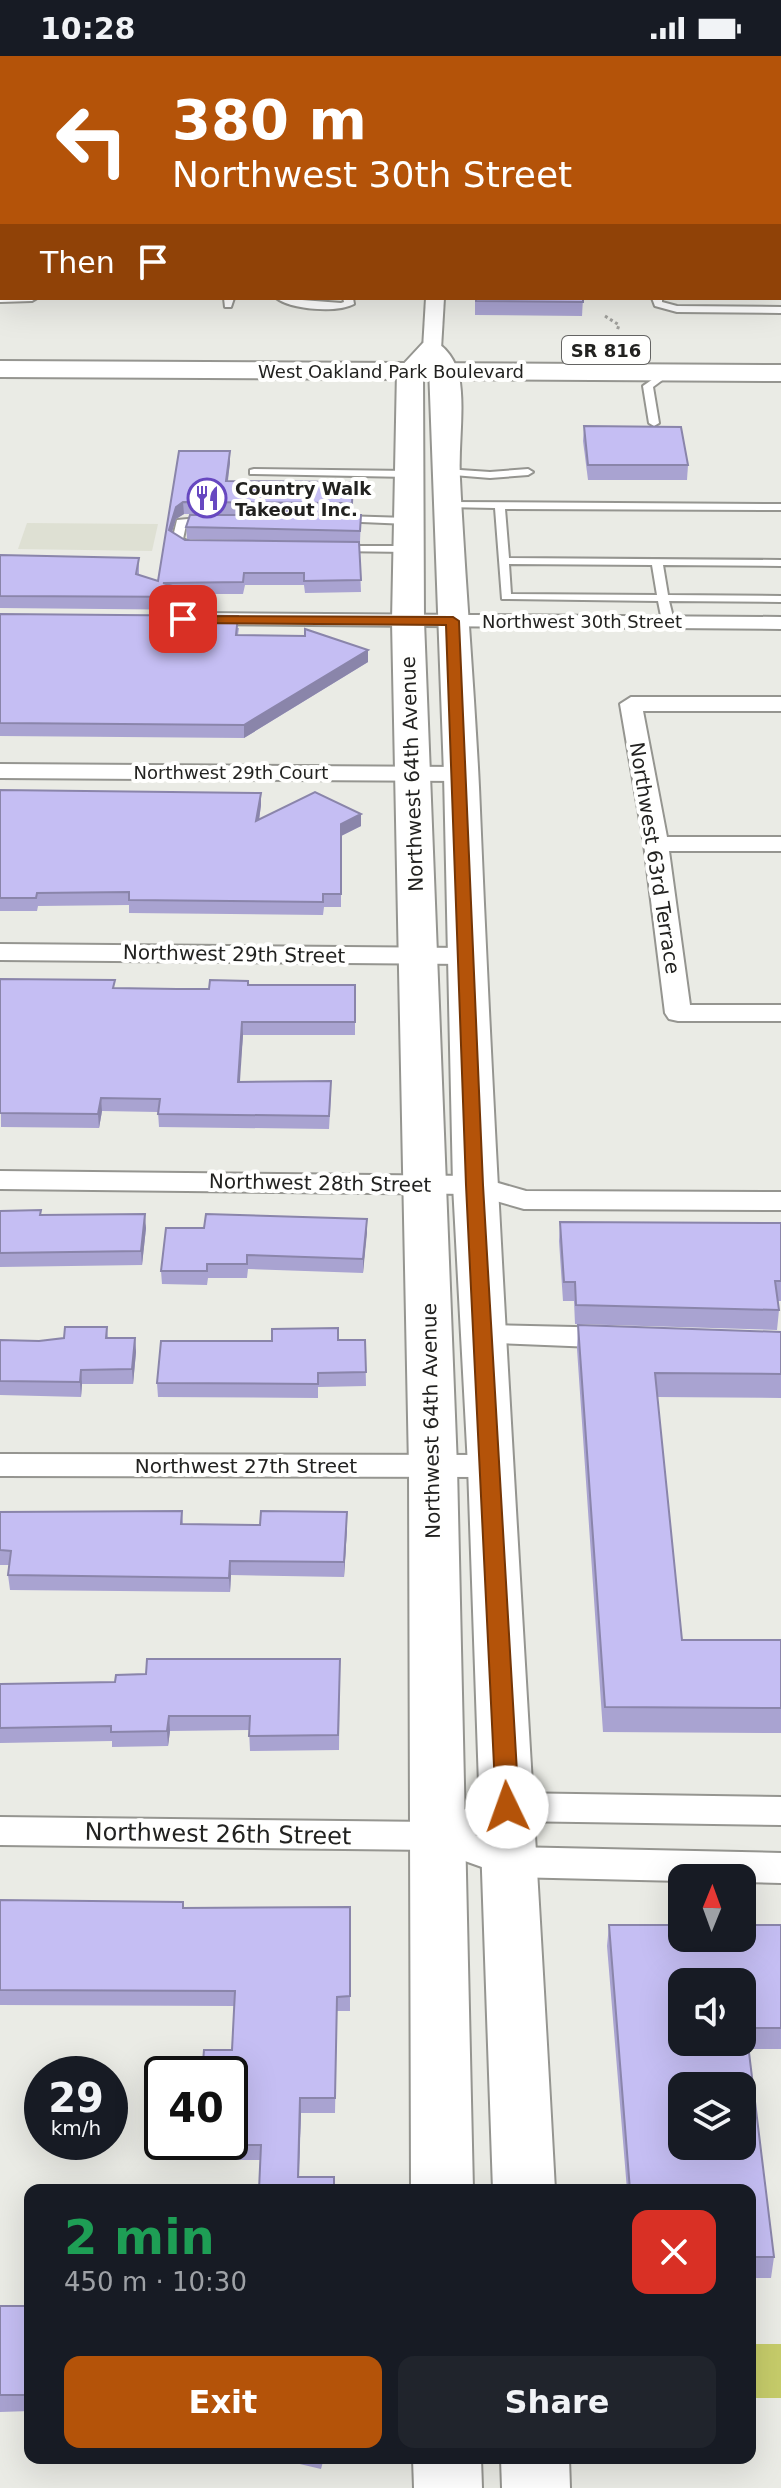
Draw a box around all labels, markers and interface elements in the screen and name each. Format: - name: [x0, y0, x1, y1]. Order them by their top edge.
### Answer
- text: 10:28: [40, 11, 136, 46]
- text: 380 m: [172, 87, 367, 152]
- icon: left: [40, 88, 144, 192]
- text: Northwest 30th Street: [172, 154, 572, 195]
- icon: arrive: [131, 240, 175, 284]
- text: Then: [40, 245, 115, 280]
- road number: SR 816: [562, 336, 650, 364]
- street label: West Oakland Park Boulevard: [258, 361, 524, 382]
- restaurant icon: Country Walk Takeout Inc.: [186, 477, 228, 519]
- place label: Country Walk Takeout Inc.: [235, 478, 372, 520]
- pin: [149, 585, 217, 653]
- icon: arrive: [161, 597, 205, 641]
- street label: Northwest 30th Street: [482, 611, 682, 632]
- street label: Northwest 64th Avenue: [396, 656, 428, 892]
- street label: Northwest 63rd Terrace: [625, 740, 685, 976]
- street label: Northwest 29th Court: [134, 762, 328, 783]
- street label: Northwest 29th Street: [123, 940, 346, 968]
- street label: Northwest 28th Street: [209, 1169, 432, 1197]
- street label: Northwest 64th Avenue: [417, 1303, 445, 1539]
- street label: Northwest 27th Street: [135, 1454, 357, 1478]
- position arrow: [465, 1765, 549, 1849]
- street label: Northwest 26th Street: [84, 1818, 352, 1850]
- north arrow: [668, 1864, 756, 1952]
- map controls: [668, 1864, 756, 2160]
- button: sound: [668, 1968, 756, 2056]
- speed limit sign: 40: [144, 2056, 248, 2160]
- button: layers: [668, 2072, 756, 2160]
- text: 29: [48, 2075, 104, 2121]
- text: km/h: [51, 2116, 101, 2140]
- text: 2 min: [64, 2209, 215, 2265]
- button: close: [632, 2210, 716, 2294]
- text: 450 m · 10:30: [64, 2267, 247, 2297]
- button: Exit: [64, 2356, 382, 2448]
- button: Share: [398, 2356, 716, 2448]

